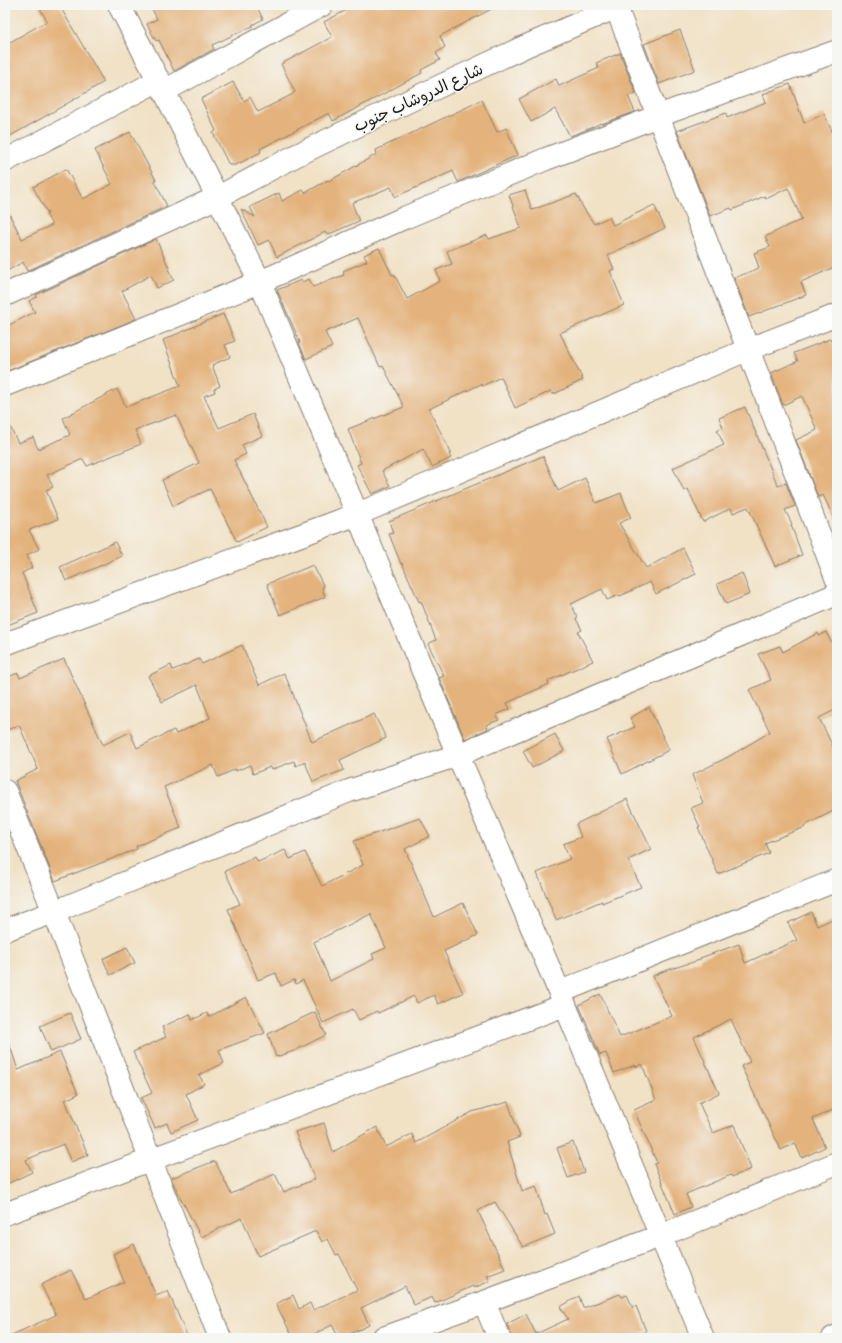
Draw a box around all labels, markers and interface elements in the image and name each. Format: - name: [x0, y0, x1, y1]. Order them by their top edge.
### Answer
- street label: شارع الدروشاب جنوب: [351, 59, 487, 138]

